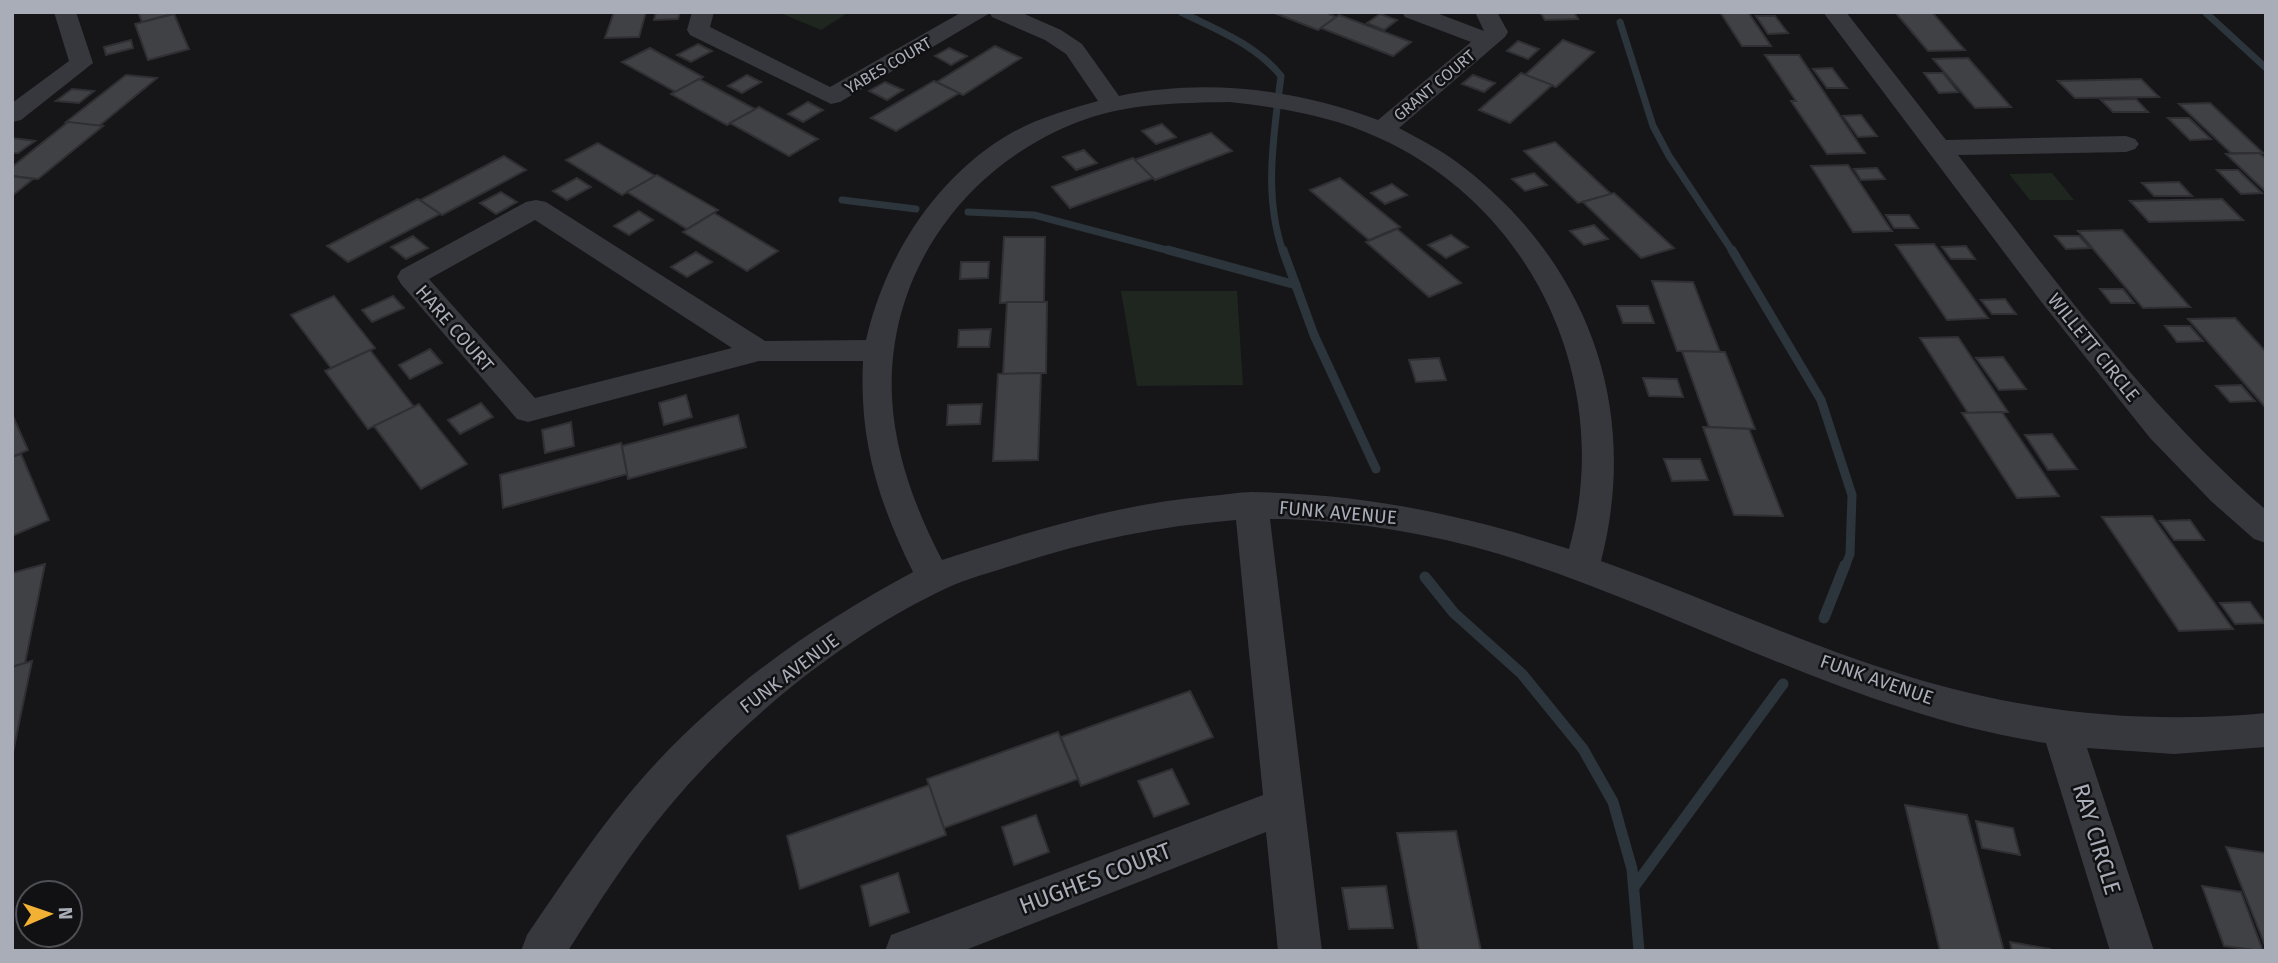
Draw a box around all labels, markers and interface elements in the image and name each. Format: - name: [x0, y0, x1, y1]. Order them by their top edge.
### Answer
- street label: YABES COURT: [842, 33, 935, 98]
- street label: GRANT COURT: [1390, 45, 1479, 125]
- street label: HARE COURT: [411, 280, 499, 377]
- street label: WILLETT CIRCLE: [2043, 288, 2144, 406]
- street label: FUNK AVENUE: [1278, 496, 1398, 529]
- street label: FUNK AVENUE: [735, 629, 843, 718]
- street label: FUNK AVENUE: [1817, 649, 1936, 710]
- street label: RAY CIRCLE: [2067, 780, 2127, 898]
- street label: HUGHES COURT: [1015, 836, 1175, 920]
- north arrow: [14, 879, 84, 949]
- text: N: [54, 907, 77, 920]

